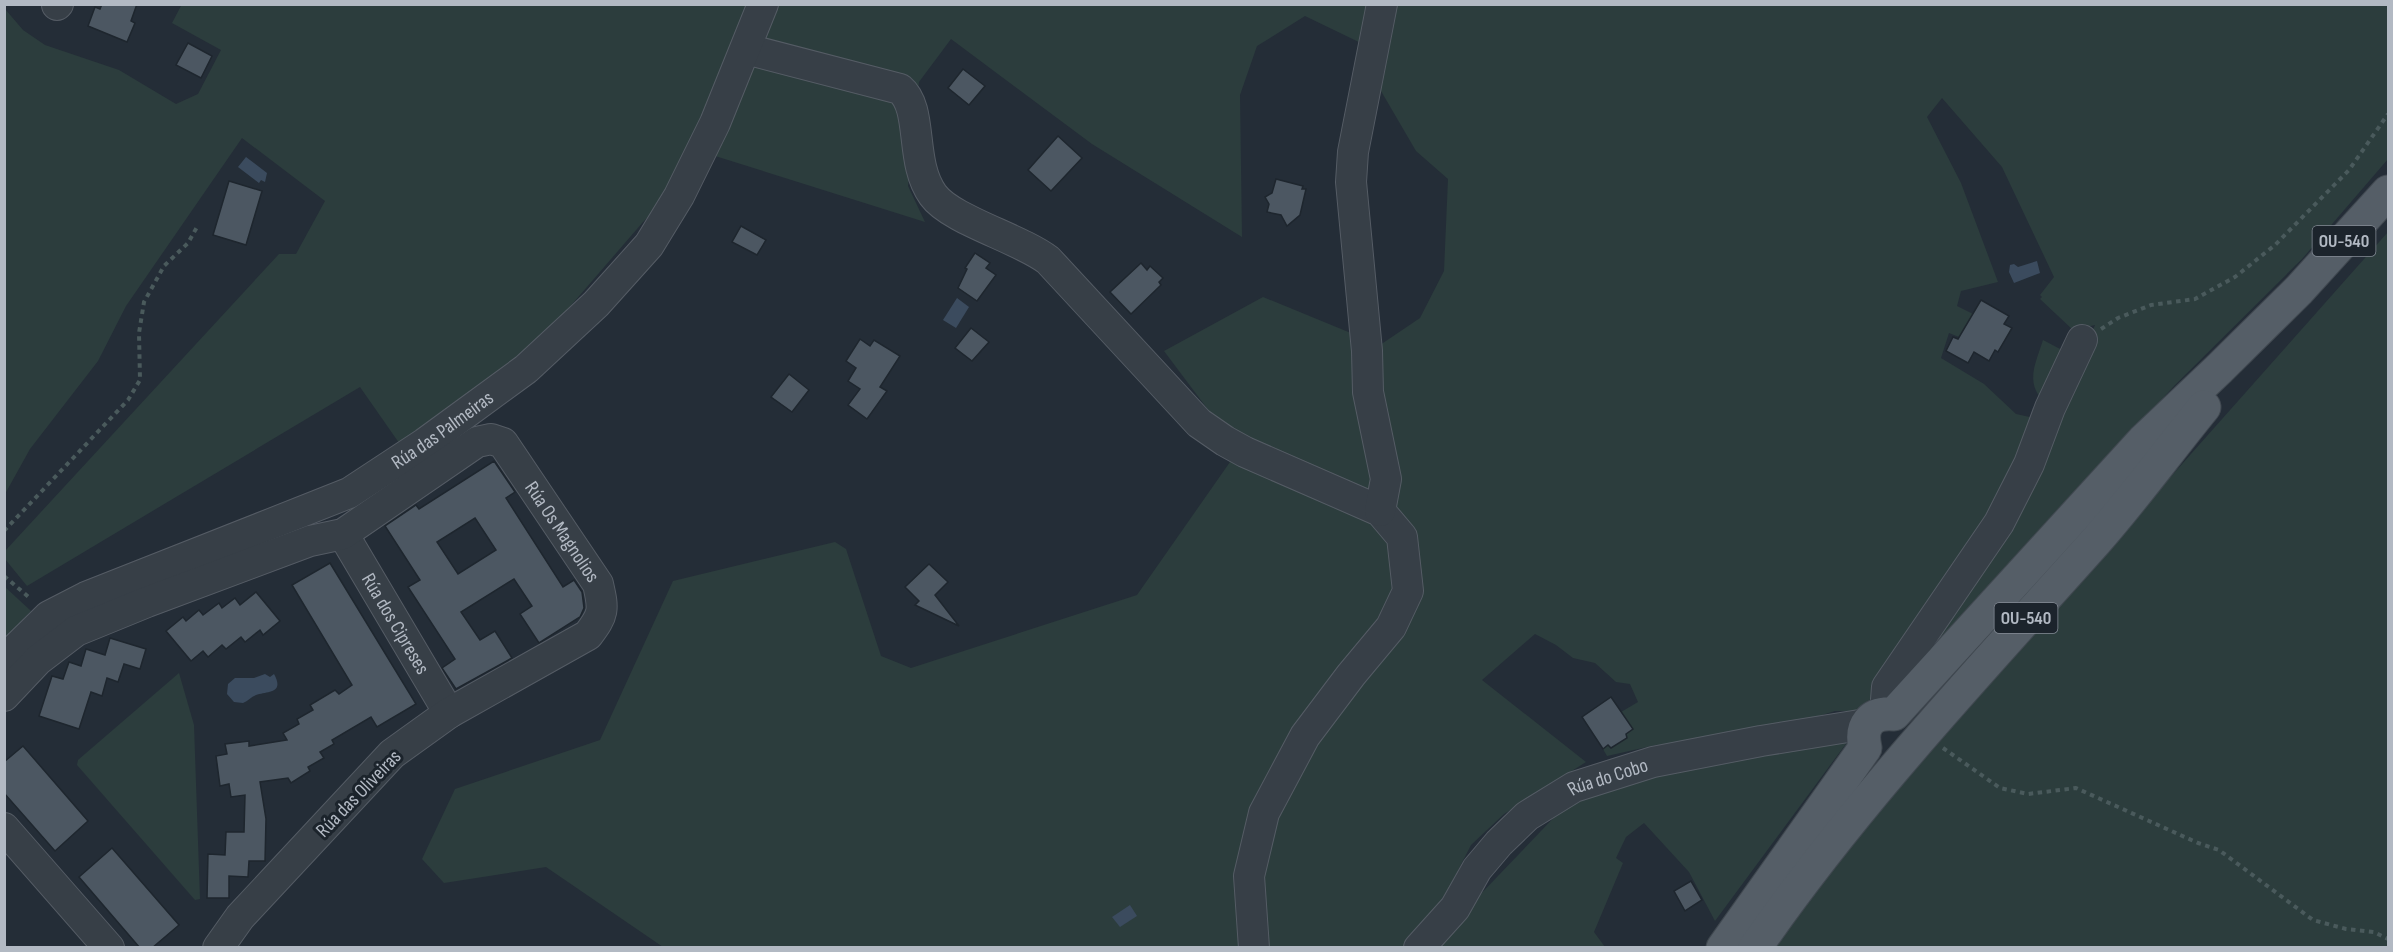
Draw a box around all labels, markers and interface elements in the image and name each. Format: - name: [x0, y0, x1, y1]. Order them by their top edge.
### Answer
- road number: OU-540: [2312, 226, 2376, 256]
- street label: Rúa das Palmeiras: [387, 386, 498, 475]
- street label: Rúa Os Magnolios: [519, 477, 604, 587]
- street label: Rúa dos Cipreses: [356, 569, 434, 679]
- road number: OU-540: [1994, 603, 2058, 633]
- street label: Rúa das Oliveiras: [311, 745, 406, 842]
- street label: Rúa do Cobo: [1563, 753, 1651, 801]

